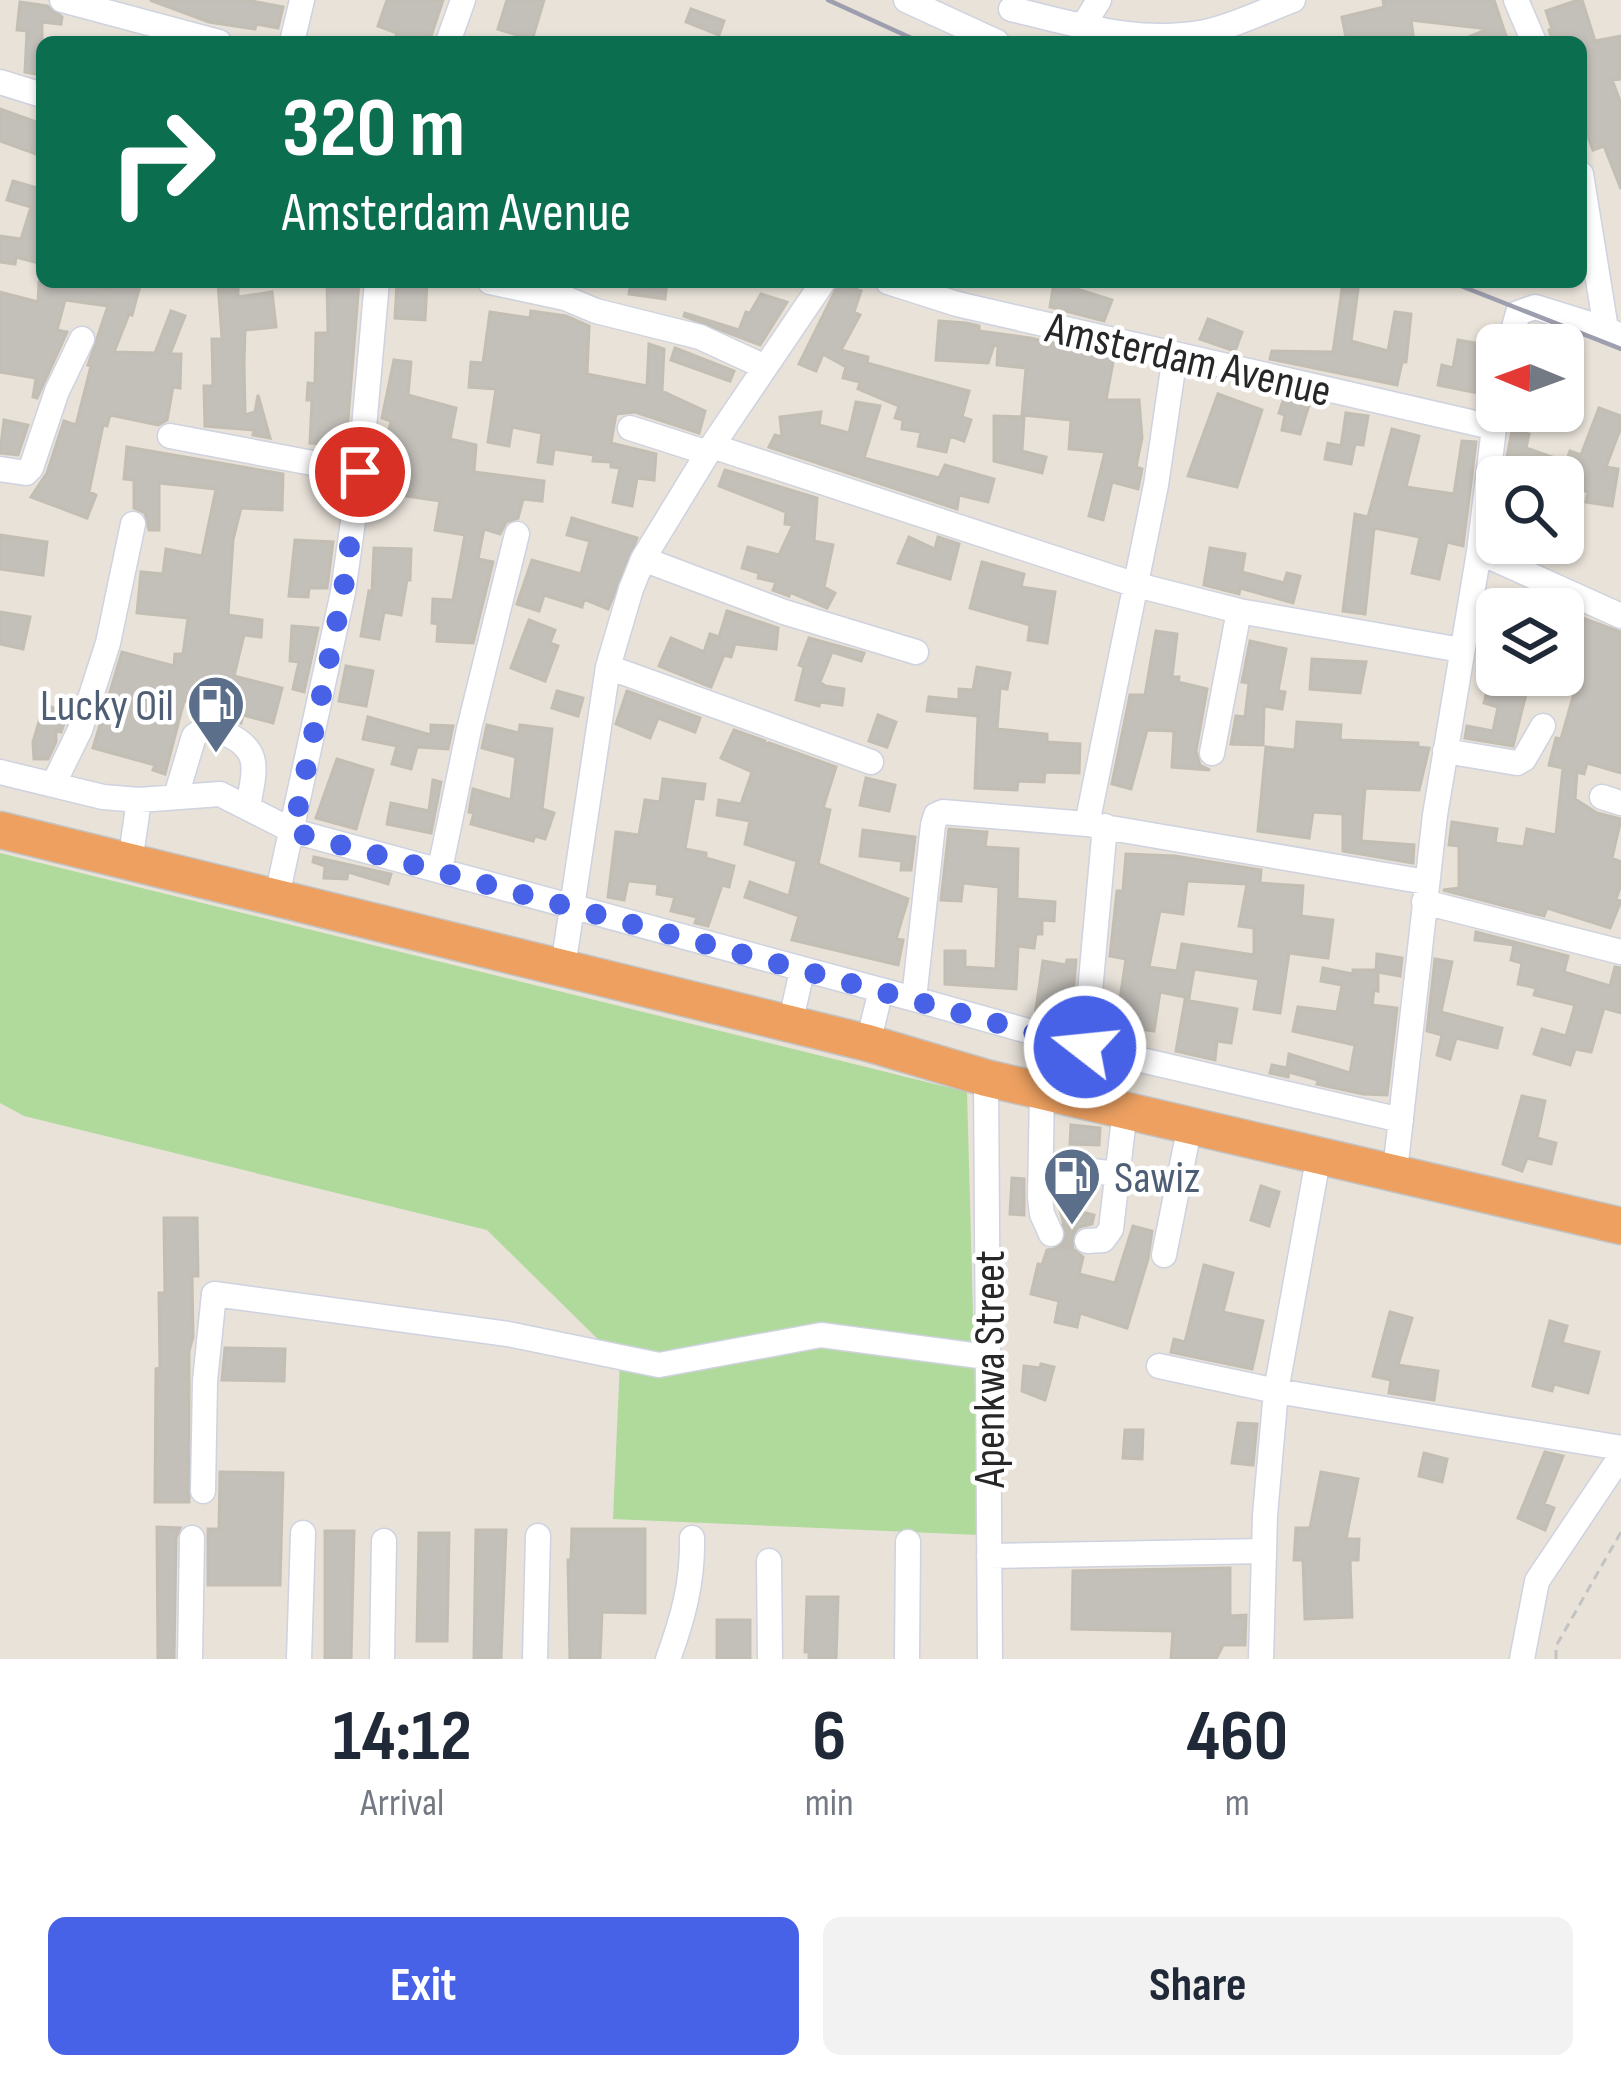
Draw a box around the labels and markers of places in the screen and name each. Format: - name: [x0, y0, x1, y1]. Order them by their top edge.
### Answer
- pin: [309, 421, 411, 523]
- fuel station icon: Lucky Oil: [185, 673, 247, 755]
- place label: Lucky Oil: [40, 679, 174, 734]
- fuel station icon: Sawiz: [1041, 1145, 1103, 1227]
- place label: Sawiz: [1114, 1151, 1200, 1206]

